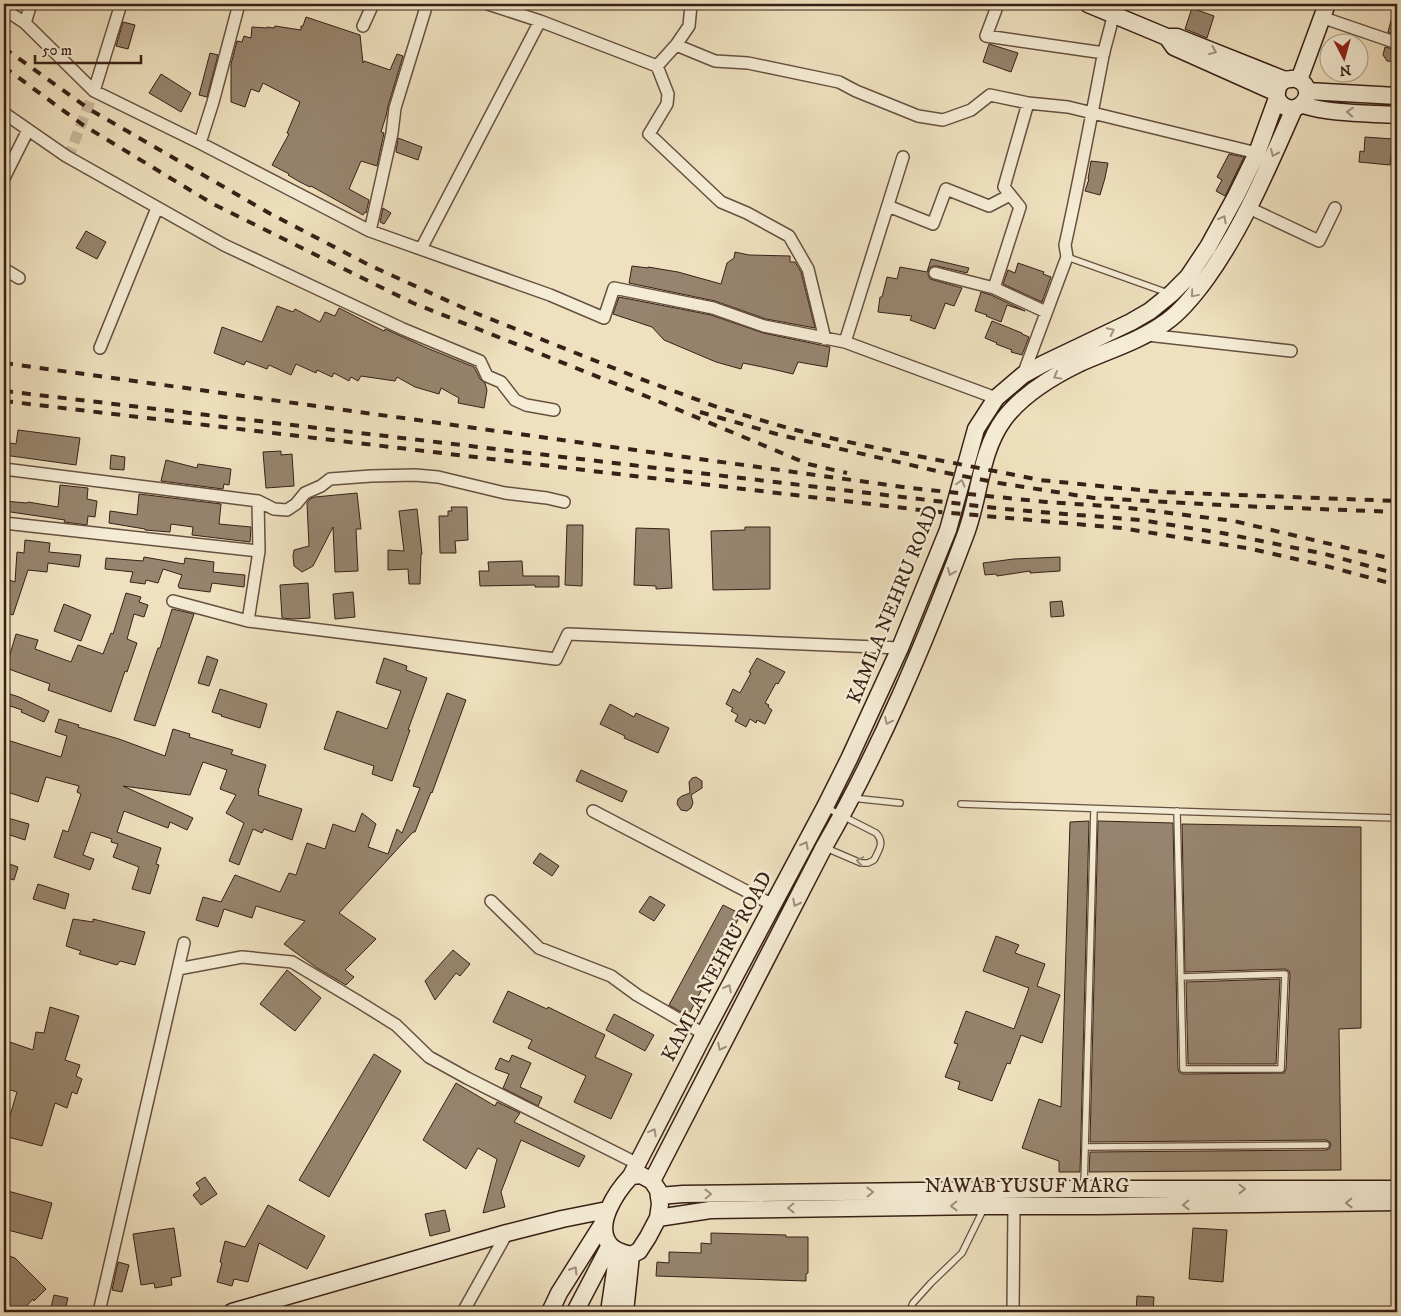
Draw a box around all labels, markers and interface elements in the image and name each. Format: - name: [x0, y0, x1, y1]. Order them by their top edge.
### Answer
- scale bar: [35, 32, 141, 64]
- north arrow: [1318, 32, 1368, 82]
- text: 50 m: [42, 41, 72, 60]
- one-way arrow: [1208, 45, 1217, 55]
- text: N: [1338, 60, 1352, 80]
- one-way arrow: [1345, 106, 1353, 117]
- one-way arrow: [1270, 148, 1281, 157]
- one-way arrow: [1217, 216, 1227, 225]
- one-way arrow: [1192, 288, 1200, 297]
- one-way arrow: [1106, 327, 1115, 337]
- one-way arrow: [1053, 370, 1062, 380]
- one-way arrow: [955, 479, 966, 488]
- street label: KAMLA NEHRU ROAD: [842, 502, 945, 707]
- one-way arrow: [947, 567, 957, 576]
- one-way arrow: [884, 716, 894, 725]
- one-way arrow: [799, 841, 809, 850]
- one-way arrow: [856, 857, 865, 867]
- street label: KAMLA NEHRU ROAD: [657, 867, 778, 1066]
- one-way arrow: [792, 897, 802, 906]
- one-way arrow: [722, 985, 732, 994]
- one-way arrow: [717, 1042, 727, 1051]
- one-way arrow: [647, 1129, 657, 1138]
- street label: NAWAB YUSUF MARG: [925, 1174, 1129, 1199]
- one-way arrow: [1239, 1184, 1247, 1194]
- one-way arrow: [866, 1186, 874, 1197]
- one-way arrow: [704, 1188, 712, 1199]
- one-way arrow: [1344, 1198, 1352, 1208]
- one-way arrow: [1182, 1200, 1190, 1210]
- one-way arrow: [949, 1201, 957, 1211]
- one-way arrow: [787, 1203, 795, 1214]
- one-way arrow: [567, 1266, 577, 1275]

